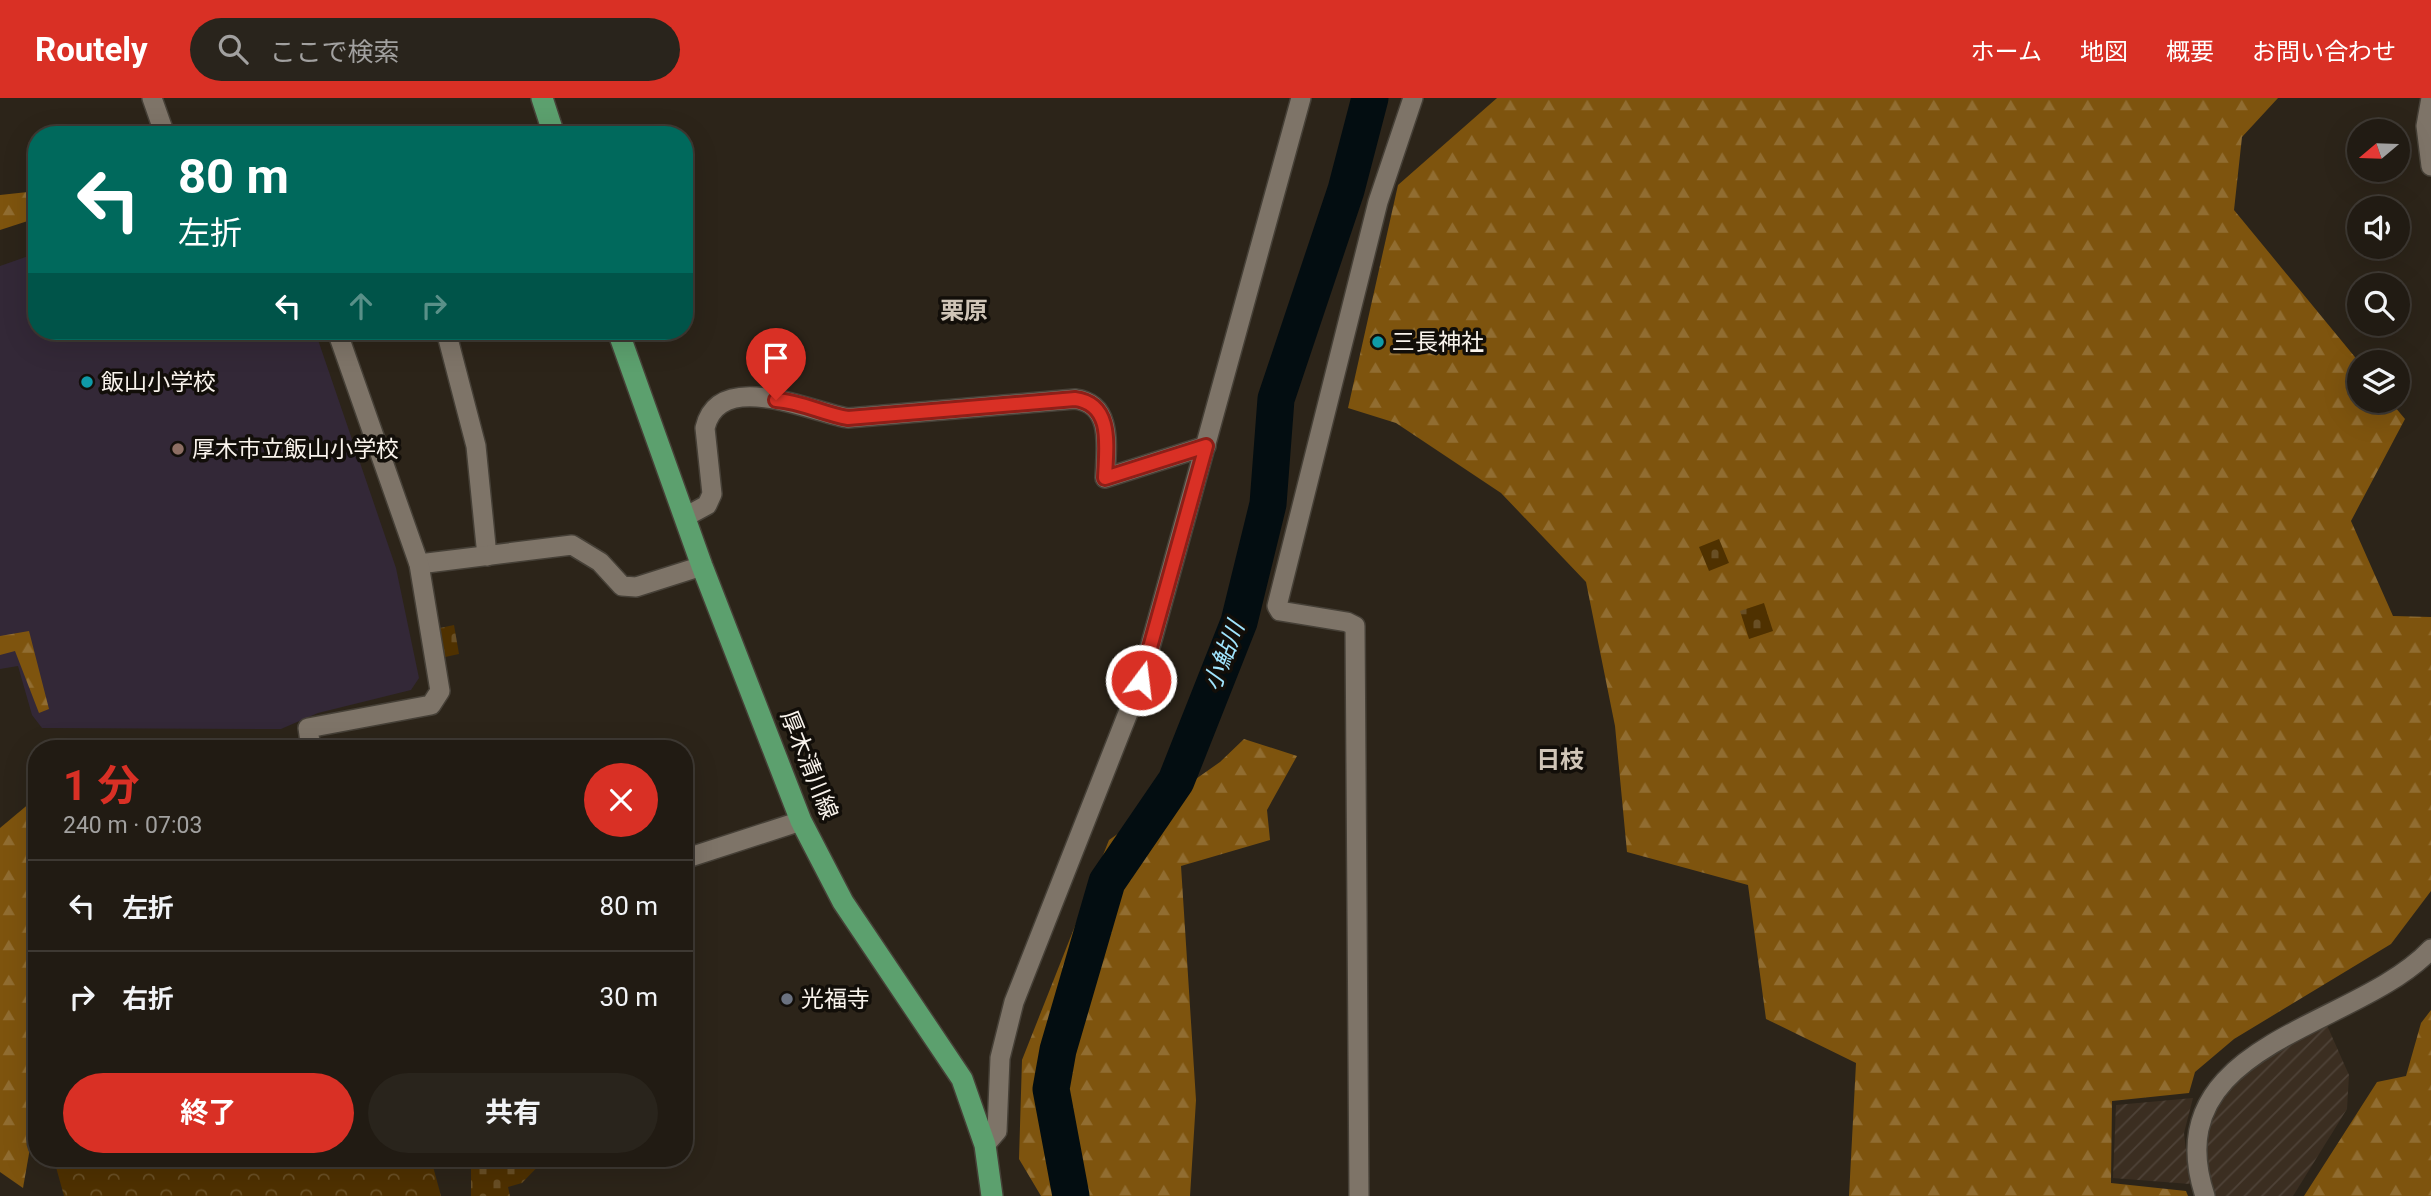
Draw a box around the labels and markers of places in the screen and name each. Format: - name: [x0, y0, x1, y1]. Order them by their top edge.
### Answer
- pin: [746, 328, 806, 400]
- place label: 三長神社: [1392, 329, 1484, 356]
- marker: 三長神社: [1370, 334, 1386, 350]
- place label: 飯山小学校: [101, 369, 216, 396]
- marker: 飯山小学校: [79, 374, 95, 390]
- place label: 厚木市立飯山小学校: [192, 436, 399, 463]
- marker: 厚木市立飯山小学校: [170, 441, 186, 457]
- place label: 光福寺: [801, 986, 870, 1013]
- marker: 光福寺: [779, 991, 795, 1007]

